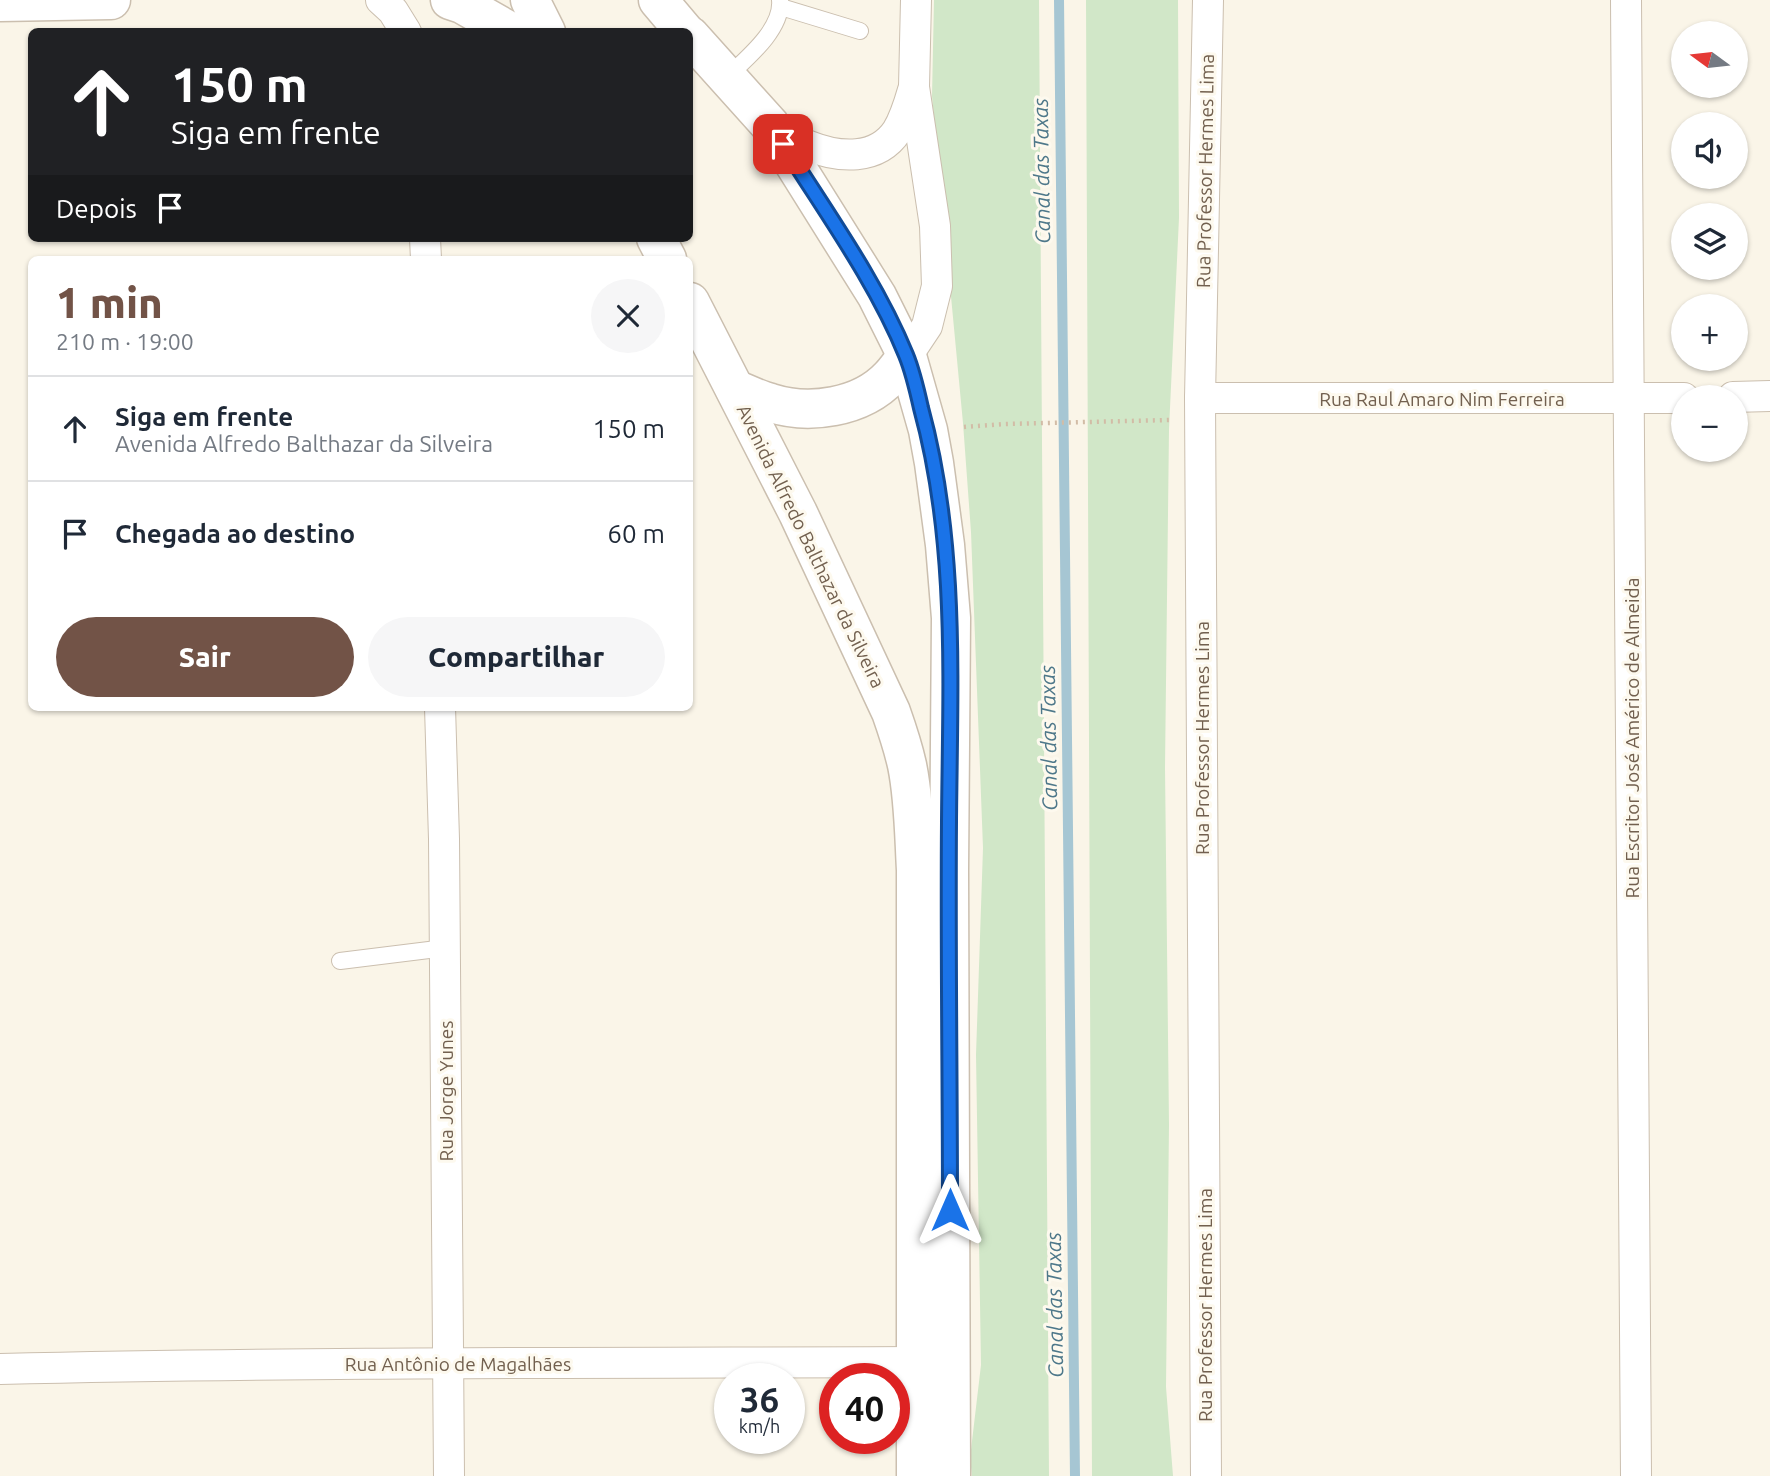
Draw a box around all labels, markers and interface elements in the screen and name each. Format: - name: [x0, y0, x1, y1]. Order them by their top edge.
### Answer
- north arrow: [1671, 21, 1748, 98]
- map controls: [1671, 21, 1748, 462]
- street label: Rua Professor Hermes Lima: [1192, 54, 1218, 288]
- icon: ahead: [56, 56, 147, 147]
- text: 150 m: [171, 56, 308, 111]
- water label: Canal das Taxas: [1028, 98, 1054, 244]
- button: sound: [1671, 112, 1748, 189]
- text: Siga em frente: [171, 114, 381, 150]
- pin: [753, 114, 813, 174]
- icon: arrive: [764, 125, 802, 163]
- icon: arrive: [151, 189, 189, 227]
- text: Depois: [56, 194, 137, 223]
- button: layers: [1671, 203, 1748, 280]
- text: 1 min: [56, 279, 163, 326]
- button: close: [591, 279, 665, 353]
- button: +: [1671, 294, 1748, 371]
- text: 210 m · 19:00: [56, 329, 194, 354]
- button: −: [1671, 385, 1748, 462]
- street label: Rua Raul Amaro Nim Ferreira: [1319, 388, 1565, 410]
- street label: Avenida Alfredo Balthazar da Silveira: [733, 401, 889, 691]
- text: Siga em frente: [115, 402, 293, 431]
- icon: ahead: [56, 410, 94, 448]
- text: 150 m: [593, 414, 665, 443]
- text: Avenida Alfredo Balthazar da Silveira: [115, 431, 493, 456]
- icon: arrive: [56, 515, 94, 553]
- text: Chegada ao destino: [115, 519, 355, 548]
- text: 60 m: [607, 519, 665, 548]
- street label: Rua Escritor José Américo de Almeida: [1621, 578, 1643, 898]
- button: Sair: [56, 617, 354, 697]
- button: Compartilhar: [368, 617, 665, 697]
- street label: Rua Professor Hermes Lima: [1191, 621, 1213, 855]
- water label: Canal das Taxas: [1035, 665, 1061, 811]
- street label: Rua Jorge Yunes: [435, 1020, 457, 1162]
- position arrow: [913, 1173, 987, 1247]
- street label: Rua Professor Hermes Lima: [1194, 1188, 1216, 1422]
- water label: Canal das Taxas: [1041, 1232, 1067, 1378]
- street label: Rua Antônio de Magalhães: [345, 1353, 571, 1375]
- speed limit sign: 40: [819, 1363, 910, 1454]
- text: 36: [740, 1379, 779, 1419]
- text: km/h: [739, 1416, 780, 1436]

